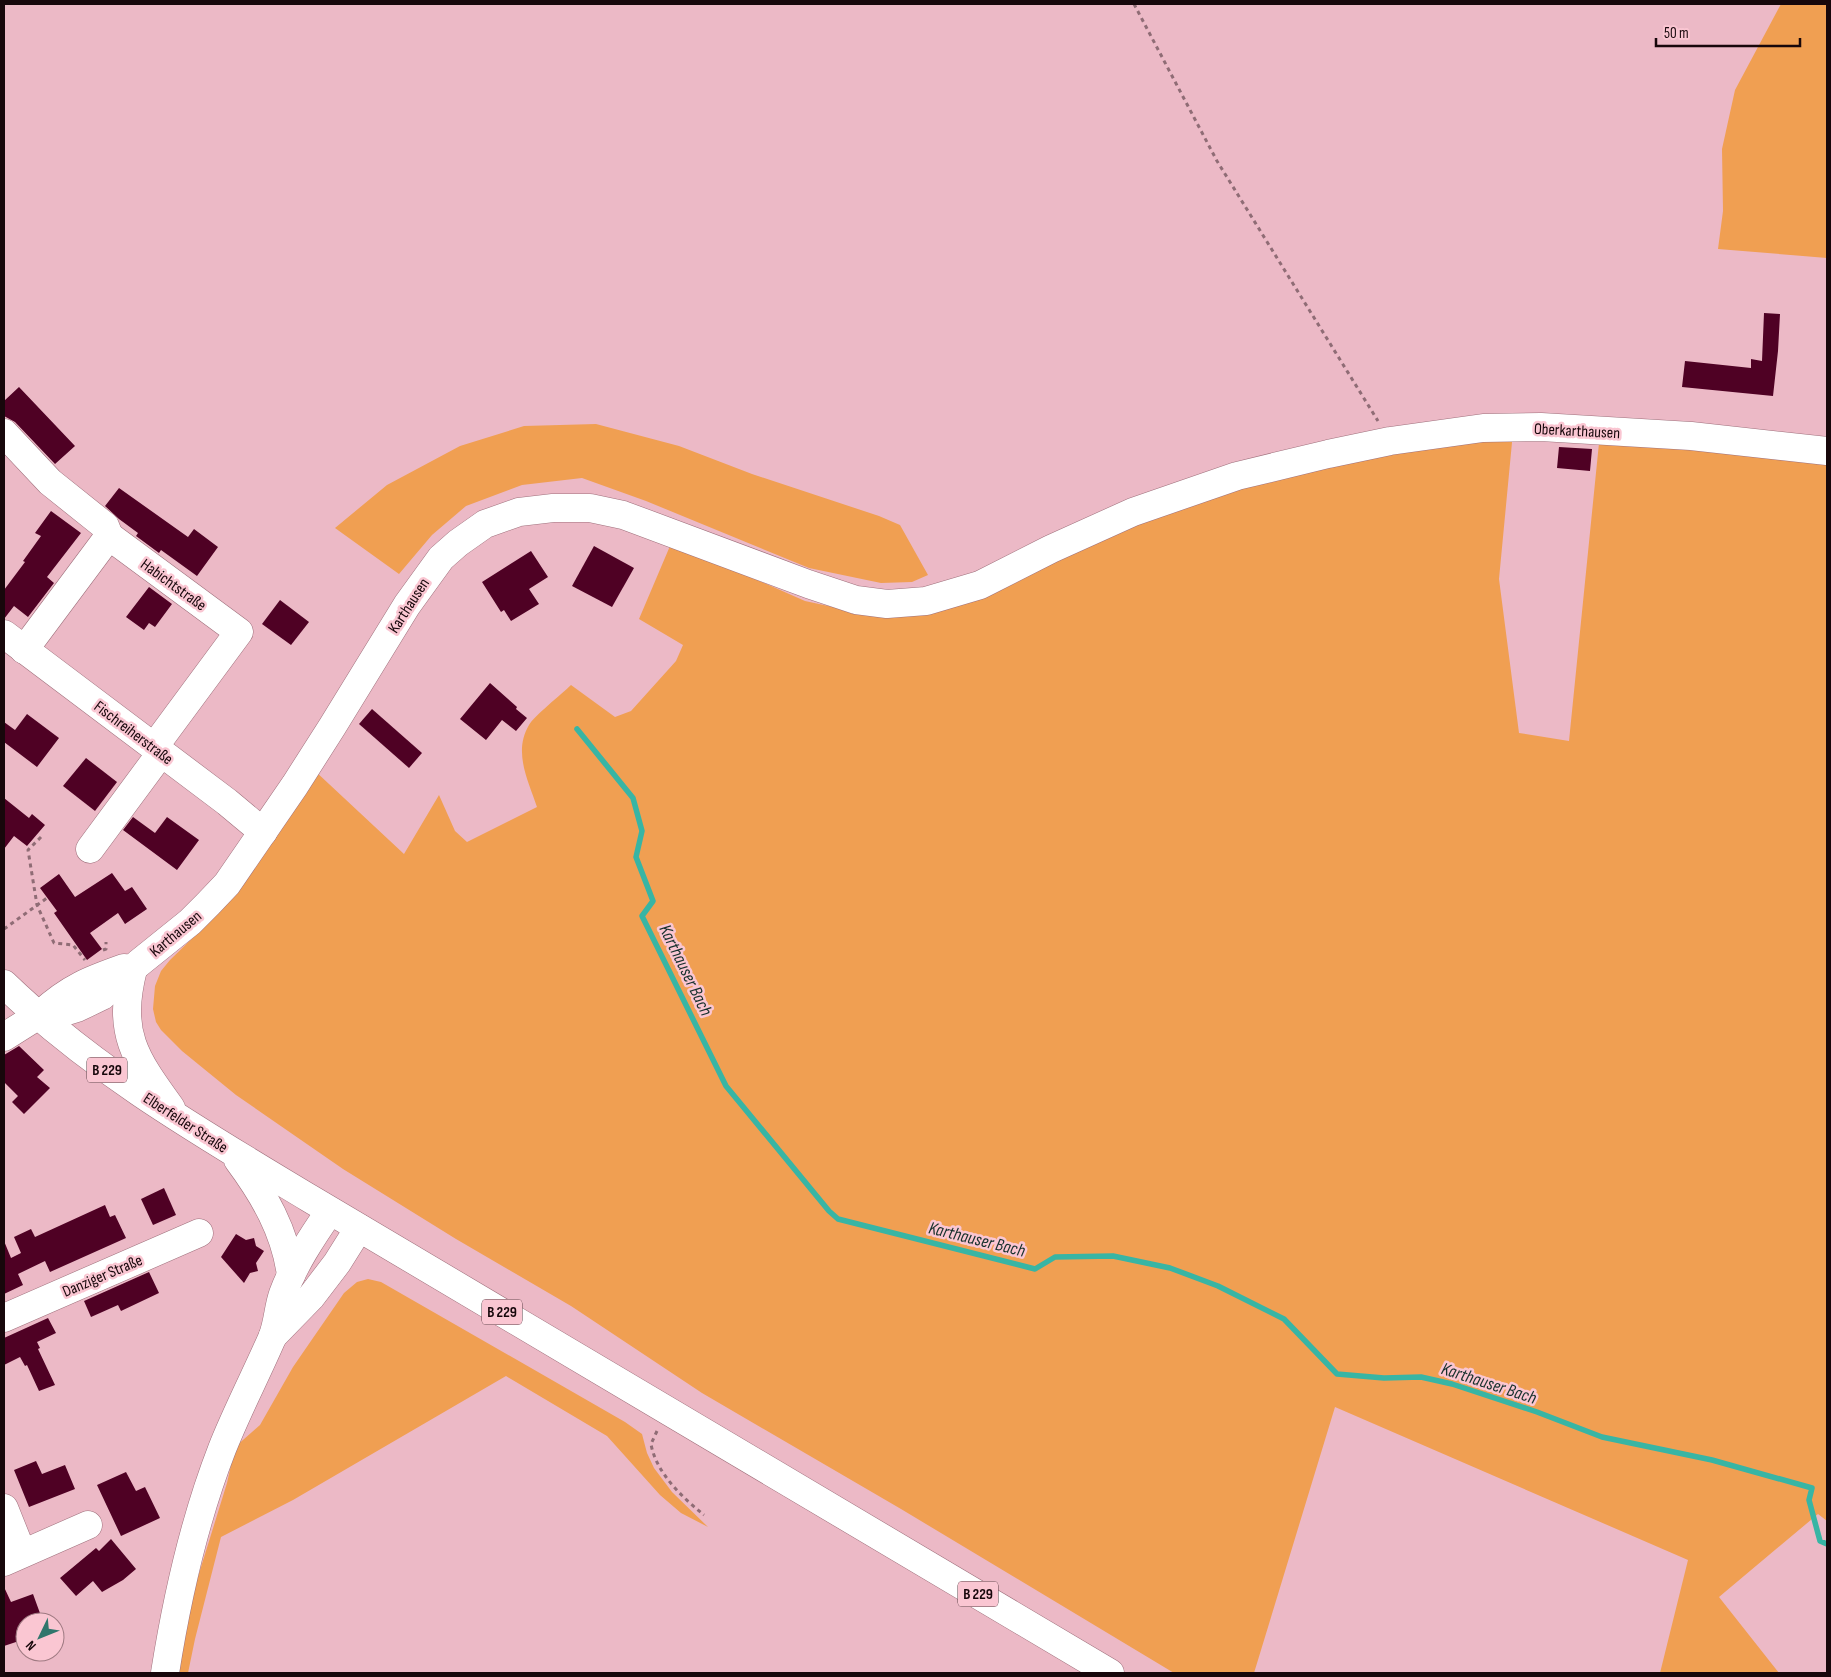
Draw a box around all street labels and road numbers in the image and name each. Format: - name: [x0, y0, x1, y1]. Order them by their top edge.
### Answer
- street label: Oberkarthausen: [1533, 420, 1620, 443]
- street label: Habichtstraße: [137, 555, 210, 615]
- street label: Karthausen: [384, 575, 434, 637]
- street label: Fischreiherstraße: [90, 697, 176, 769]
- street label: Karthausen: [146, 907, 206, 961]
- road number: B 229: [87, 1058, 127, 1082]
- street label: Elberfelder Straße: [139, 1089, 231, 1158]
- street label: Danziger Straße: [60, 1251, 145, 1302]
- road number: B 229: [482, 1300, 522, 1324]
- road number: B 229: [958, 1582, 998, 1606]

